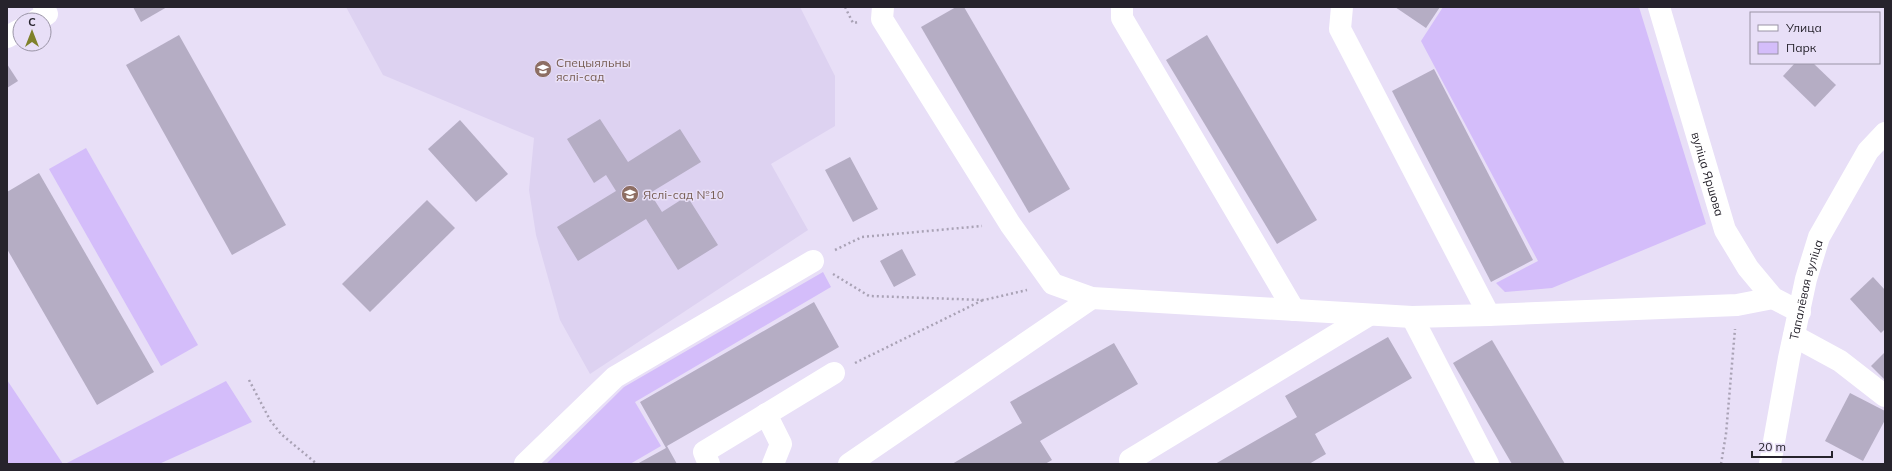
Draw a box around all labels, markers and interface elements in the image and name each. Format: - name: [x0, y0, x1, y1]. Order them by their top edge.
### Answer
- north arrow: [12, 12, 52, 52]
- legend: [1750, 12, 1880, 64]
- text: С: [28, 15, 36, 29]
- text: Улица: [1785, 20, 1822, 35]
- text: Парк: [1786, 40, 1817, 55]
- place label: Спецыяльны яслі-сад: [556, 55, 631, 84]
- school or university icon: Спецыяльны яслі-сад: [533, 59, 553, 79]
- street label: вуліца Яршова: [1689, 130, 1728, 218]
- school or university icon: Яслі-сад №10: [620, 184, 640, 204]
- place label: Яслі-сад №10: [643, 187, 724, 202]
- street label: Тапалёвая вуліца: [1786, 238, 1825, 341]
- scale bar: [1752, 433, 1832, 459]
- text: 20 m: [1758, 439, 1786, 454]

